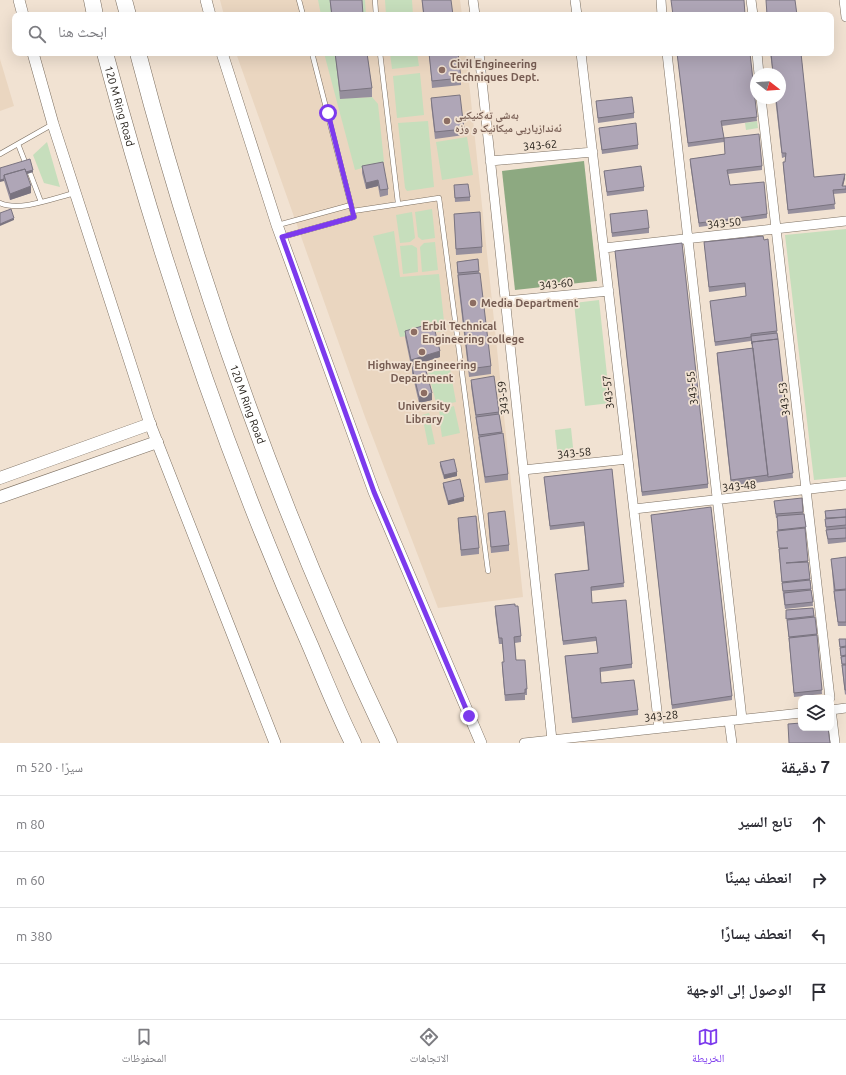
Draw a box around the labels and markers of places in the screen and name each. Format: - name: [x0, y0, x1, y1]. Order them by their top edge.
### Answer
- place label: Civil Engineering Techniques Dept.: [450, 58, 540, 83]
- marker: Civil Engineering Techniques Dept.: [437, 65, 447, 75]
- place label: بەشی تەکنیکیی ئەندازیاریی میکانیک و وزە: [455, 109, 562, 136]
- marker: بەشی تەکنیکیی ئەندازیاریی میکانیک و وزە: [442, 116, 452, 126]
- place label: Media Department: [481, 297, 579, 309]
- marker: Media Department: [468, 298, 478, 308]
- place label: Erbil Technical Engineering college: [422, 320, 524, 345]
- marker: Erbil Technical Engineering college: [409, 327, 419, 337]
- marker: Highway Engineering Department: [417, 347, 427, 357]
- place label: Highway Engineering Department: [368, 359, 476, 384]
- marker: University Library: [419, 388, 429, 398]
- place label: University Library: [398, 400, 450, 425]

